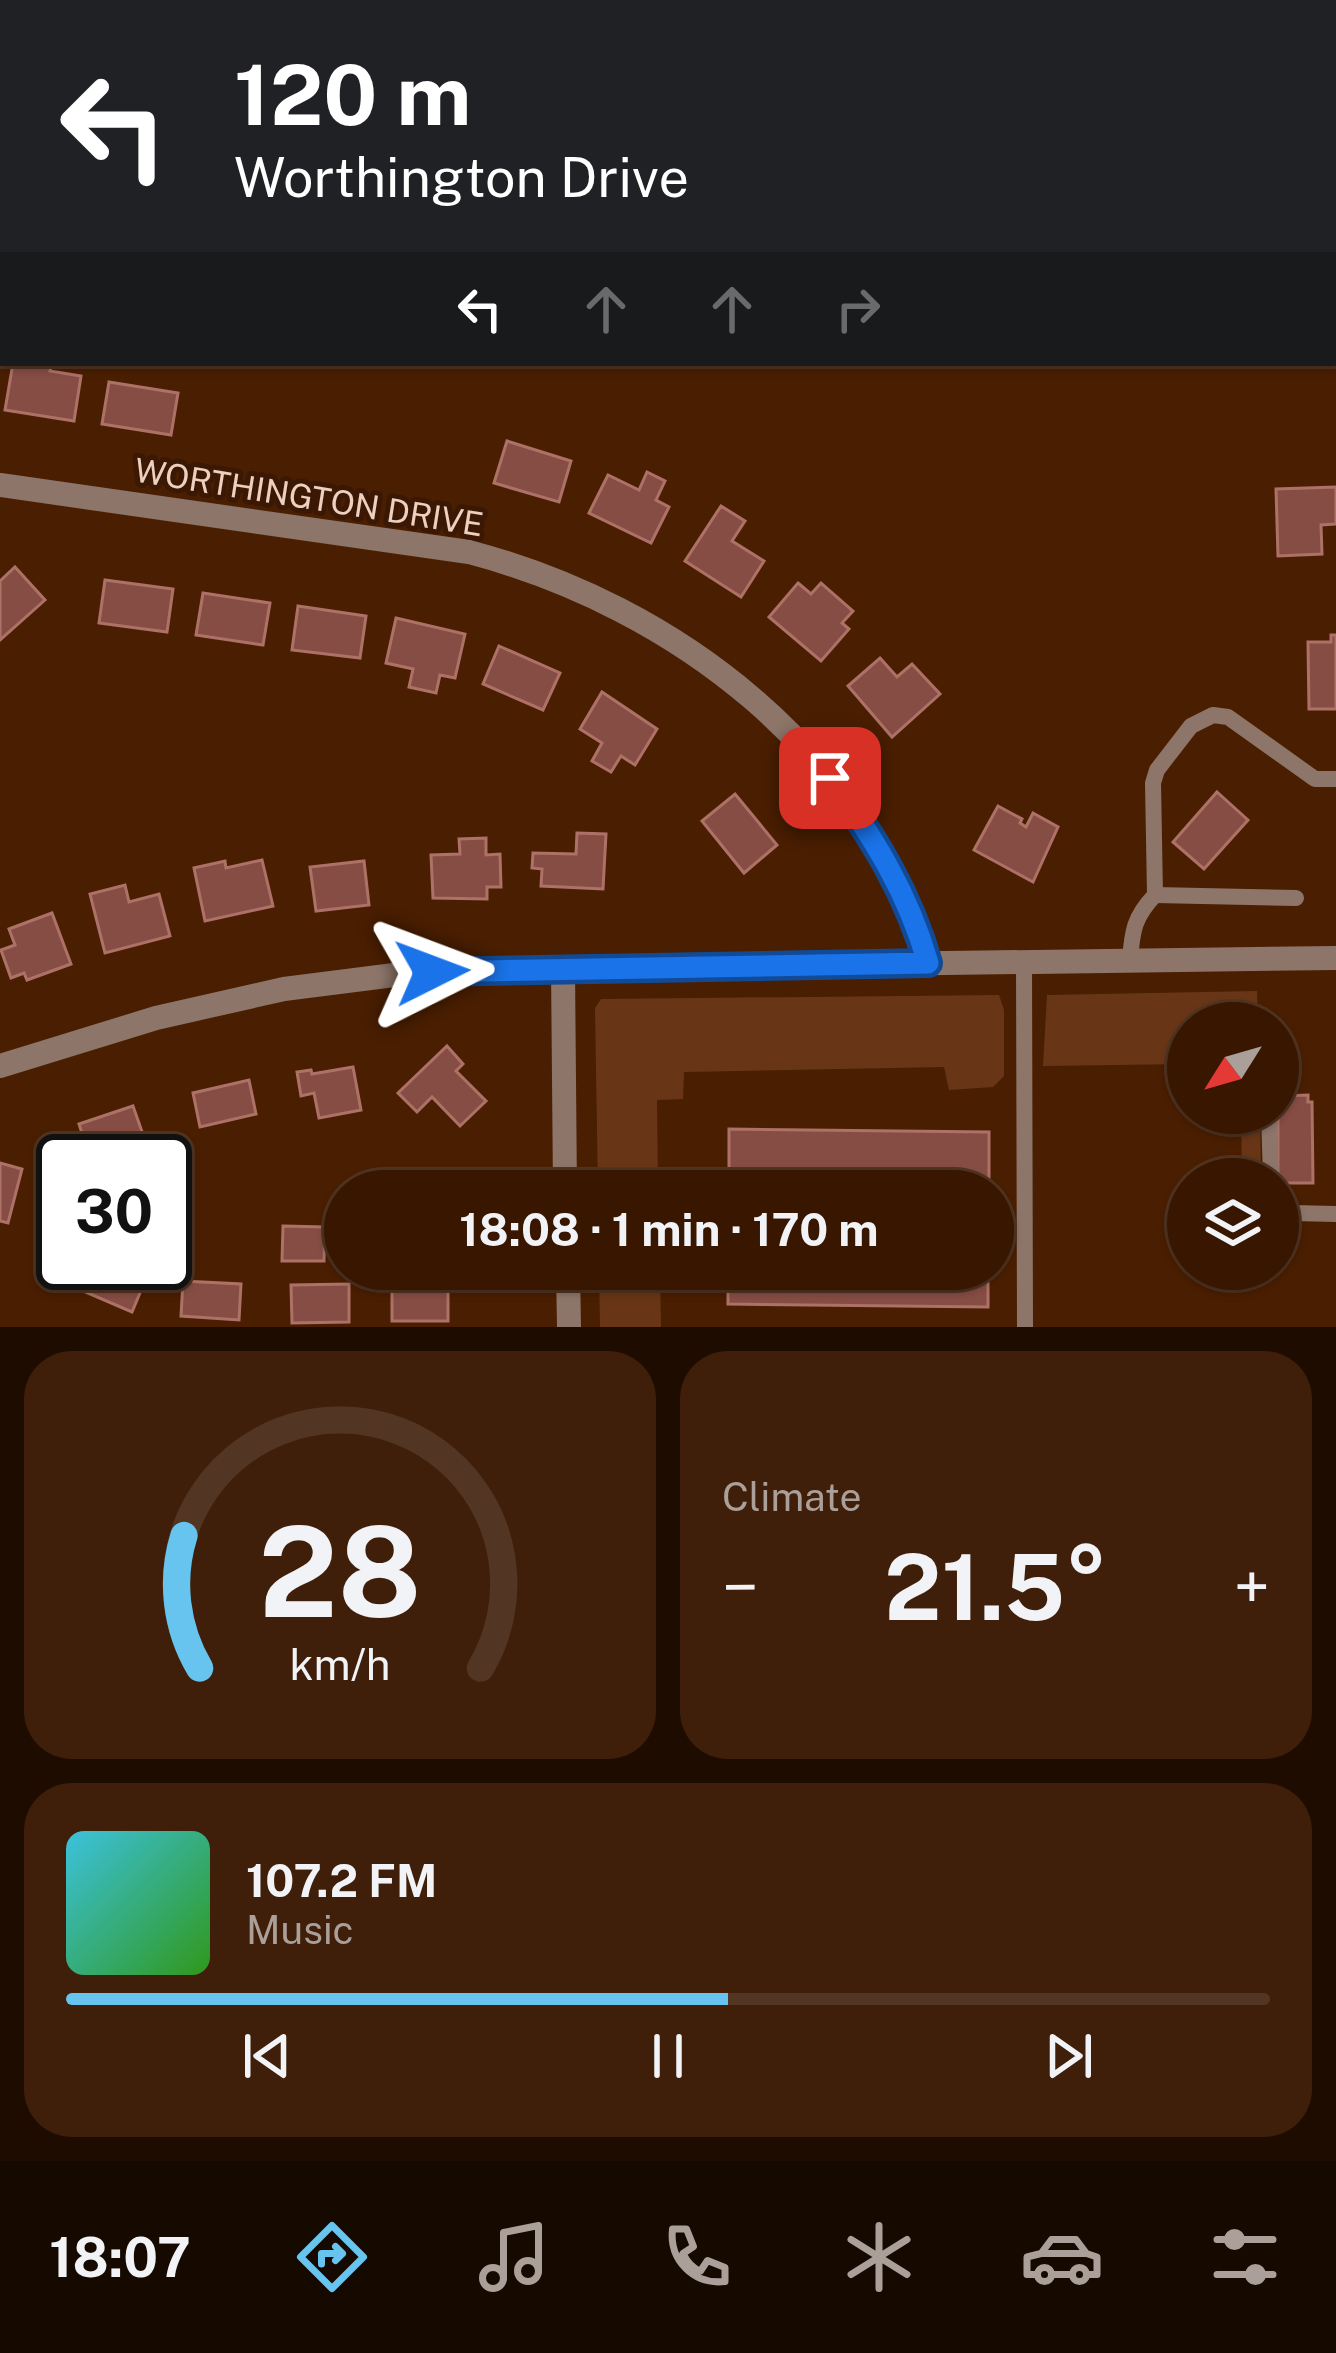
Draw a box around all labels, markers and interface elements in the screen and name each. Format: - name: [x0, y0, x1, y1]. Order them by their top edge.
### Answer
- text: 120 m: [234, 45, 472, 144]
- icon: left: [36, 48, 192, 204]
- text: Worthington Drive: [234, 146, 689, 209]
- icon: left: [447, 276, 513, 342]
- icon: ahead: [573, 276, 639, 342]
- icon: ahead: [699, 276, 765, 342]
- icon: right: [825, 276, 891, 342]
- street label: WORTHINGTON DRIVE: [132, 451, 486, 543]
- pin: [779, 727, 881, 829]
- icon: arrive: [797, 745, 863, 811]
- position arrow: [369, 909, 495, 1035]
- north arrow: [1167, 1002, 1299, 1134]
- map controls: [1167, 1002, 1299, 1290]
- speed limit sign: 30: [36, 1134, 192, 1290]
- button: layers: [1167, 1158, 1299, 1290]
- text: 18:08 · 1 min · 170 m: [459, 1203, 879, 1256]
- text: Climate: [722, 1474, 862, 1520]
- text: 28: [258, 1498, 421, 1645]
- text: 21.5°: [884, 1534, 1108, 1640]
- text: −: [722, 1548, 759, 1626]
- text: +: [1233, 1548, 1270, 1626]
- text: km/h: [290, 1639, 390, 1690]
- text: 107.2 FM: [246, 1854, 437, 1907]
- text: Music: [246, 1907, 354, 1953]
- icon: previous: [234, 2023, 300, 2089]
- icon: pause: [635, 2023, 701, 2089]
- icon: next: [1036, 2023, 1102, 2089]
- icon: directions: [290, 2215, 374, 2299]
- icon: music: [472, 2215, 556, 2299]
- icon: phone: [655, 2215, 739, 2299]
- icon: climate: [837, 2215, 921, 2299]
- icon: car: [1020, 2215, 1104, 2299]
- icon: filters: [1203, 2215, 1287, 2299]
- text: 18:07: [49, 2226, 191, 2289]

